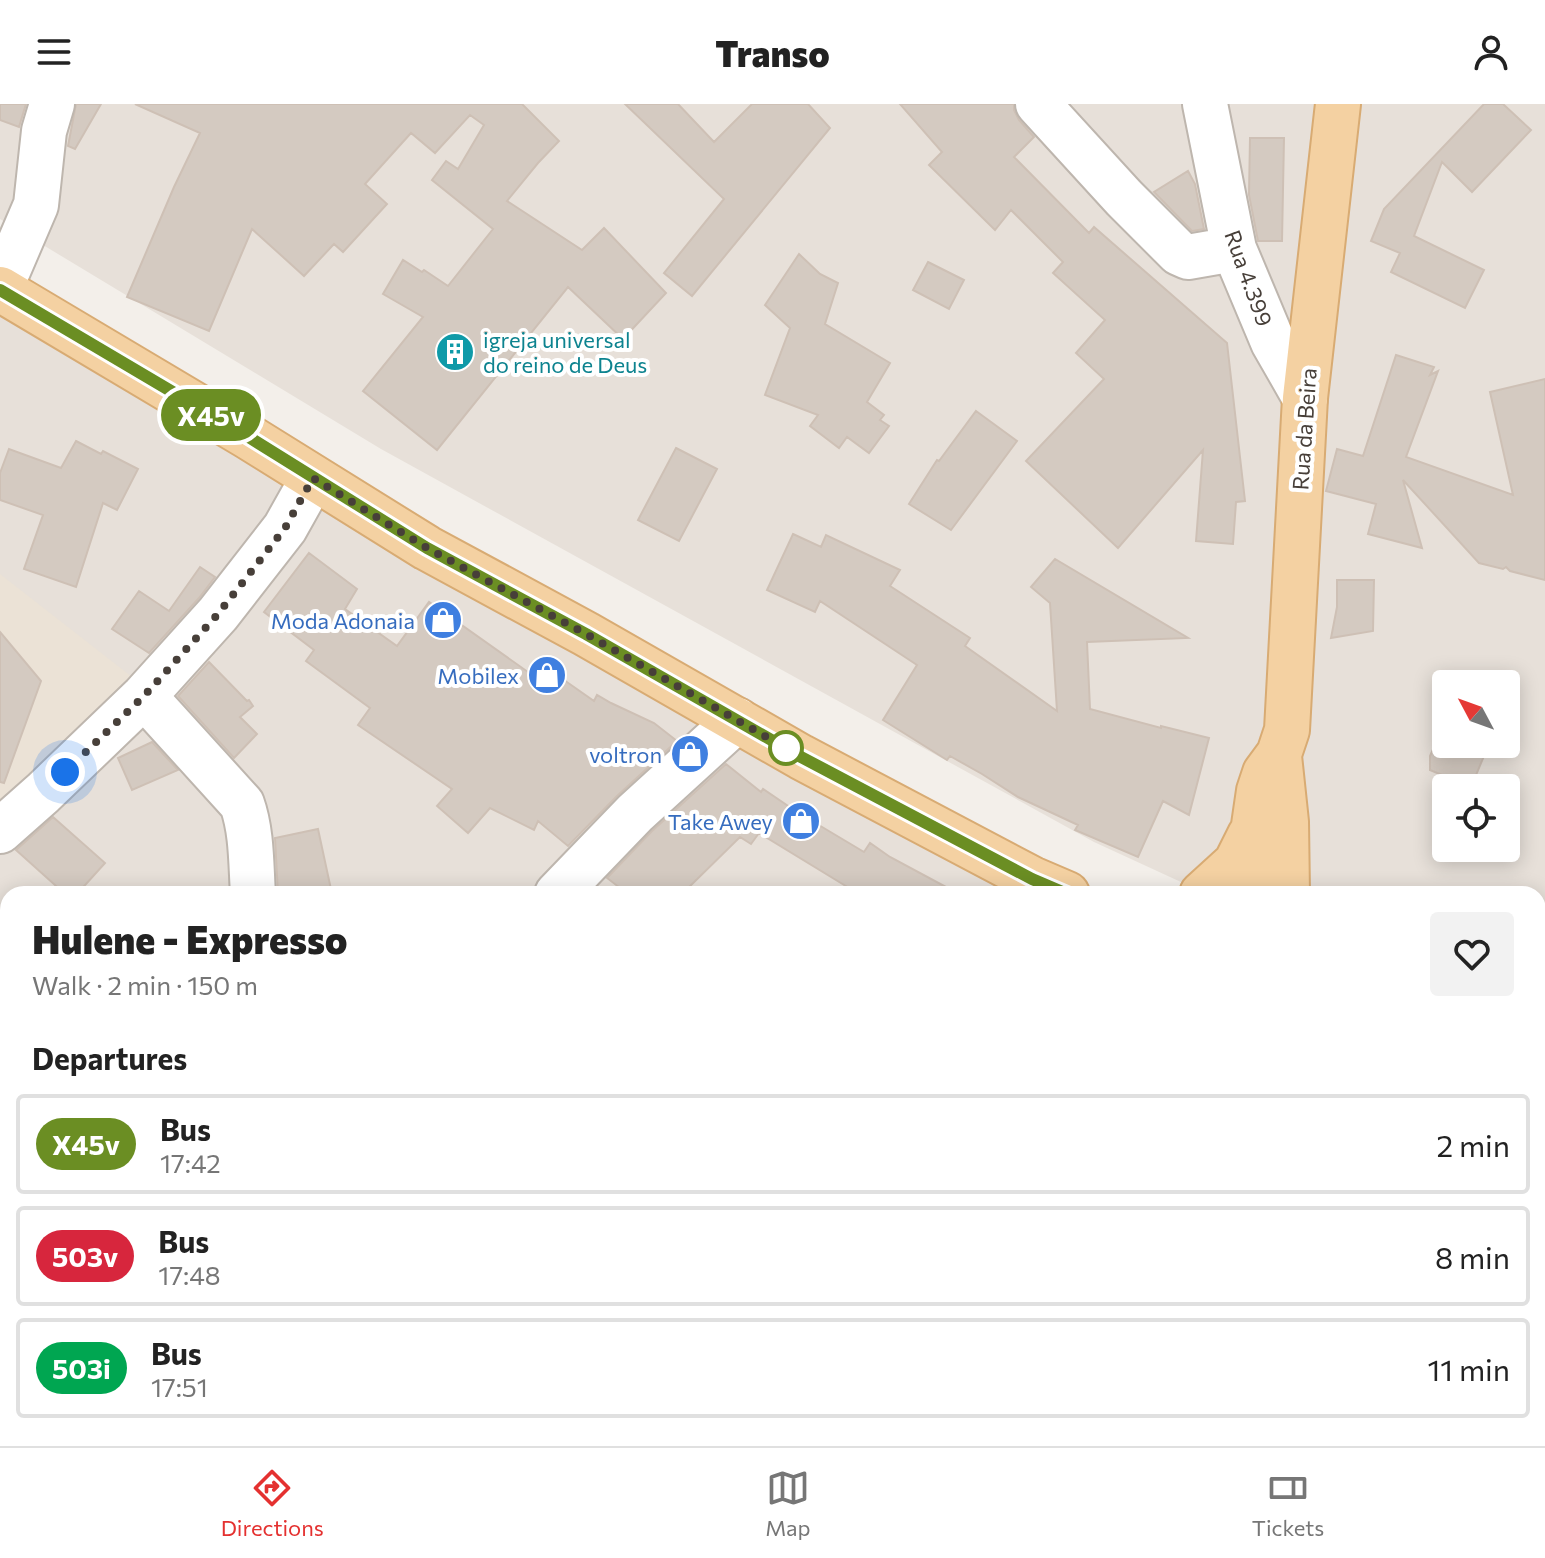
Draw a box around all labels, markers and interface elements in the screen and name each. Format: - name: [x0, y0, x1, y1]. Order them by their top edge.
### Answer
- icon: menu: [32, 30, 76, 74]
- text: Transo: [715, 30, 830, 74]
- icon: person: [1469, 30, 1513, 74]
- street label: Rua 4.399: [1219, 226, 1279, 330]
- place label: igreja universal do reino de Deus: [483, 326, 647, 378]
- building icon: igreja universal do reino de Deus: [434, 331, 476, 373]
- street label: Rua da Beira: [1286, 367, 1322, 491]
- line badge: X45v: [155, 389, 267, 441]
- text: X45v: [177, 398, 245, 432]
- shop icon: Moda Adonaia: [422, 599, 464, 641]
- place label: Moda Adonaia: [271, 607, 415, 634]
- shop icon: Mobilex: [526, 654, 568, 696]
- place label: Mobilex: [437, 662, 519, 689]
- north arrow: [1432, 670, 1520, 758]
- map controls: [1432, 670, 1520, 862]
- unlabelled marker: [769, 731, 803, 765]
- shop icon: voltron: [669, 733, 711, 775]
- place label: voltron: [589, 741, 662, 768]
- your location: [45, 752, 85, 792]
- button: locate: [1432, 774, 1520, 862]
- shop icon: Take Awey: [780, 800, 822, 842]
- place label: Take Awey: [668, 808, 773, 835]
- button: heart: [1430, 912, 1514, 996]
- text: Hulene - Expresso: [32, 915, 348, 962]
- text: Walk · 2 min · 150 m: [32, 969, 258, 1000]
- text: Departures: [32, 1039, 187, 1076]
- text: Bus: [160, 1110, 211, 1147]
- text: 2 min: [1437, 1126, 1510, 1163]
- text: X45v: [52, 1127, 120, 1161]
- text: 17:42: [160, 1147, 221, 1178]
- text: Bus: [158, 1222, 209, 1259]
- text: 8 min: [1435, 1238, 1510, 1275]
- text: 503v: [52, 1239, 118, 1273]
- text: 17:48: [158, 1259, 221, 1290]
- text: Bus: [151, 1334, 202, 1371]
- text: 11 min: [1428, 1350, 1510, 1387]
- text: 503i: [52, 1351, 111, 1385]
- text: 17:51: [151, 1371, 208, 1402]
- tab: Directions: [221, 1466, 324, 1541]
- tab: Map: [765, 1466, 811, 1541]
- tab: Tickets: [1252, 1466, 1324, 1541]

